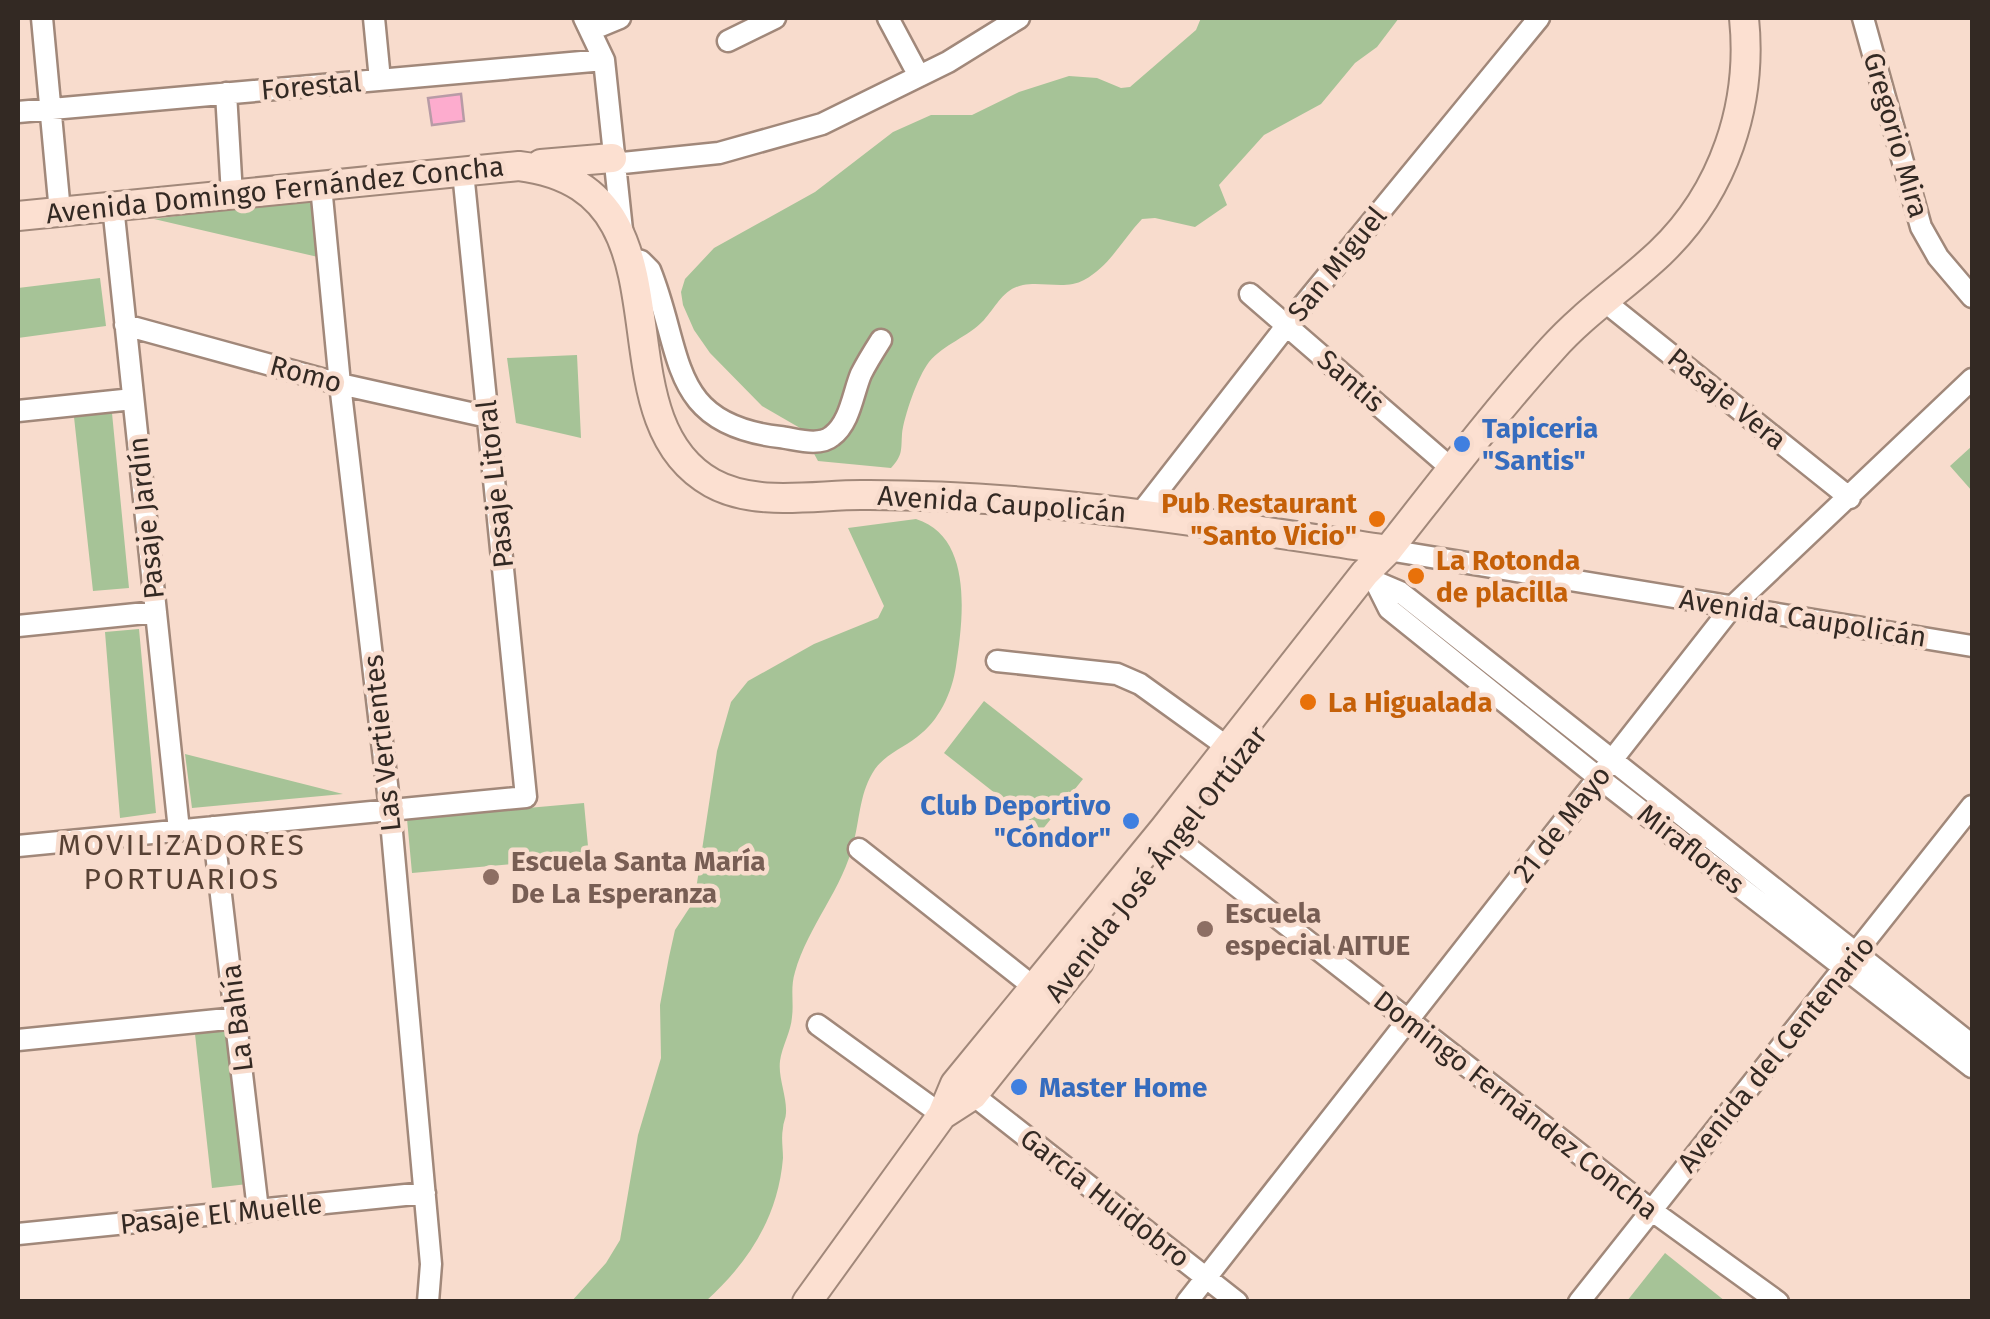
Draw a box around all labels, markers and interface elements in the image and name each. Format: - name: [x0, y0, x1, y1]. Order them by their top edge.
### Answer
- street label: Gregorio Mira: [1857, 48, 1935, 222]
- street label: Forestal: [260, 65, 362, 107]
- street label: Avenida Domingo Fernández Concha: [44, 150, 506, 230]
- street label: San Miguel: [1281, 200, 1393, 328]
- street label: Pasaje Vera: [1661, 341, 1793, 457]
- street label: Santis: [1311, 343, 1391, 419]
- street label: Romo: [266, 349, 346, 399]
- street label: Pasaje Litoral: [470, 398, 520, 570]
- place label: Tapiceria "Santis": [1482, 412, 1598, 477]
- marker: Tapiceria "Santis": [1451, 433, 1473, 455]
- street label: Pasaje Jardín: [121, 435, 171, 601]
- street label: Avenida Caupolicán: [876, 479, 1128, 529]
- place label: Pub Restaurant "Santo Vicio": [1161, 487, 1358, 552]
- marker: Pub Restaurant "Santo Vicio": [1366, 508, 1388, 530]
- place label: La Rotonda de placilla: [1436, 544, 1580, 609]
- marker: La Rotonda de placilla: [1405, 565, 1427, 587]
- street label: Avenida Caupolicán: [1677, 582, 1929, 654]
- street label: Las Vertientes: [356, 653, 408, 833]
- place label: La Higualada: [1328, 686, 1493, 719]
- marker: La Higualada: [1297, 691, 1319, 713]
- street label: Avenida José Ángel Ortúzar: [1038, 719, 1274, 1009]
- street label: 21 de Mayo: [1506, 759, 1618, 889]
- place label: Club Deportivo "Cóndor": [920, 789, 1111, 854]
- street label: Miraflores: [1631, 797, 1751, 901]
- marker: Club Deportivo "Cóndor": [1120, 810, 1142, 832]
- district label: MOVILIZADORES PORTUARIOS: [58, 827, 306, 897]
- place label: Escuela Santa María De La Esperanza: [511, 845, 766, 910]
- marker: Escuela Santa María De La Esperanza: [480, 866, 502, 888]
- place label: Escuela especial AITUE: [1225, 897, 1410, 962]
- marker: Escuela especial AITUE: [1194, 918, 1216, 940]
- street label: Avenida del Centenario: [1670, 929, 1882, 1179]
- street label: La Bahía: [214, 962, 260, 1074]
- street label: Domingo Fernández Concha: [1367, 984, 1665, 1226]
- place label: Master Home: [1039, 1071, 1207, 1104]
- marker: Master Home: [1008, 1076, 1030, 1098]
- street label: García Huidobro: [1014, 1122, 1196, 1274]
- street label: Pasaje El Muelle: [118, 1187, 324, 1241]

